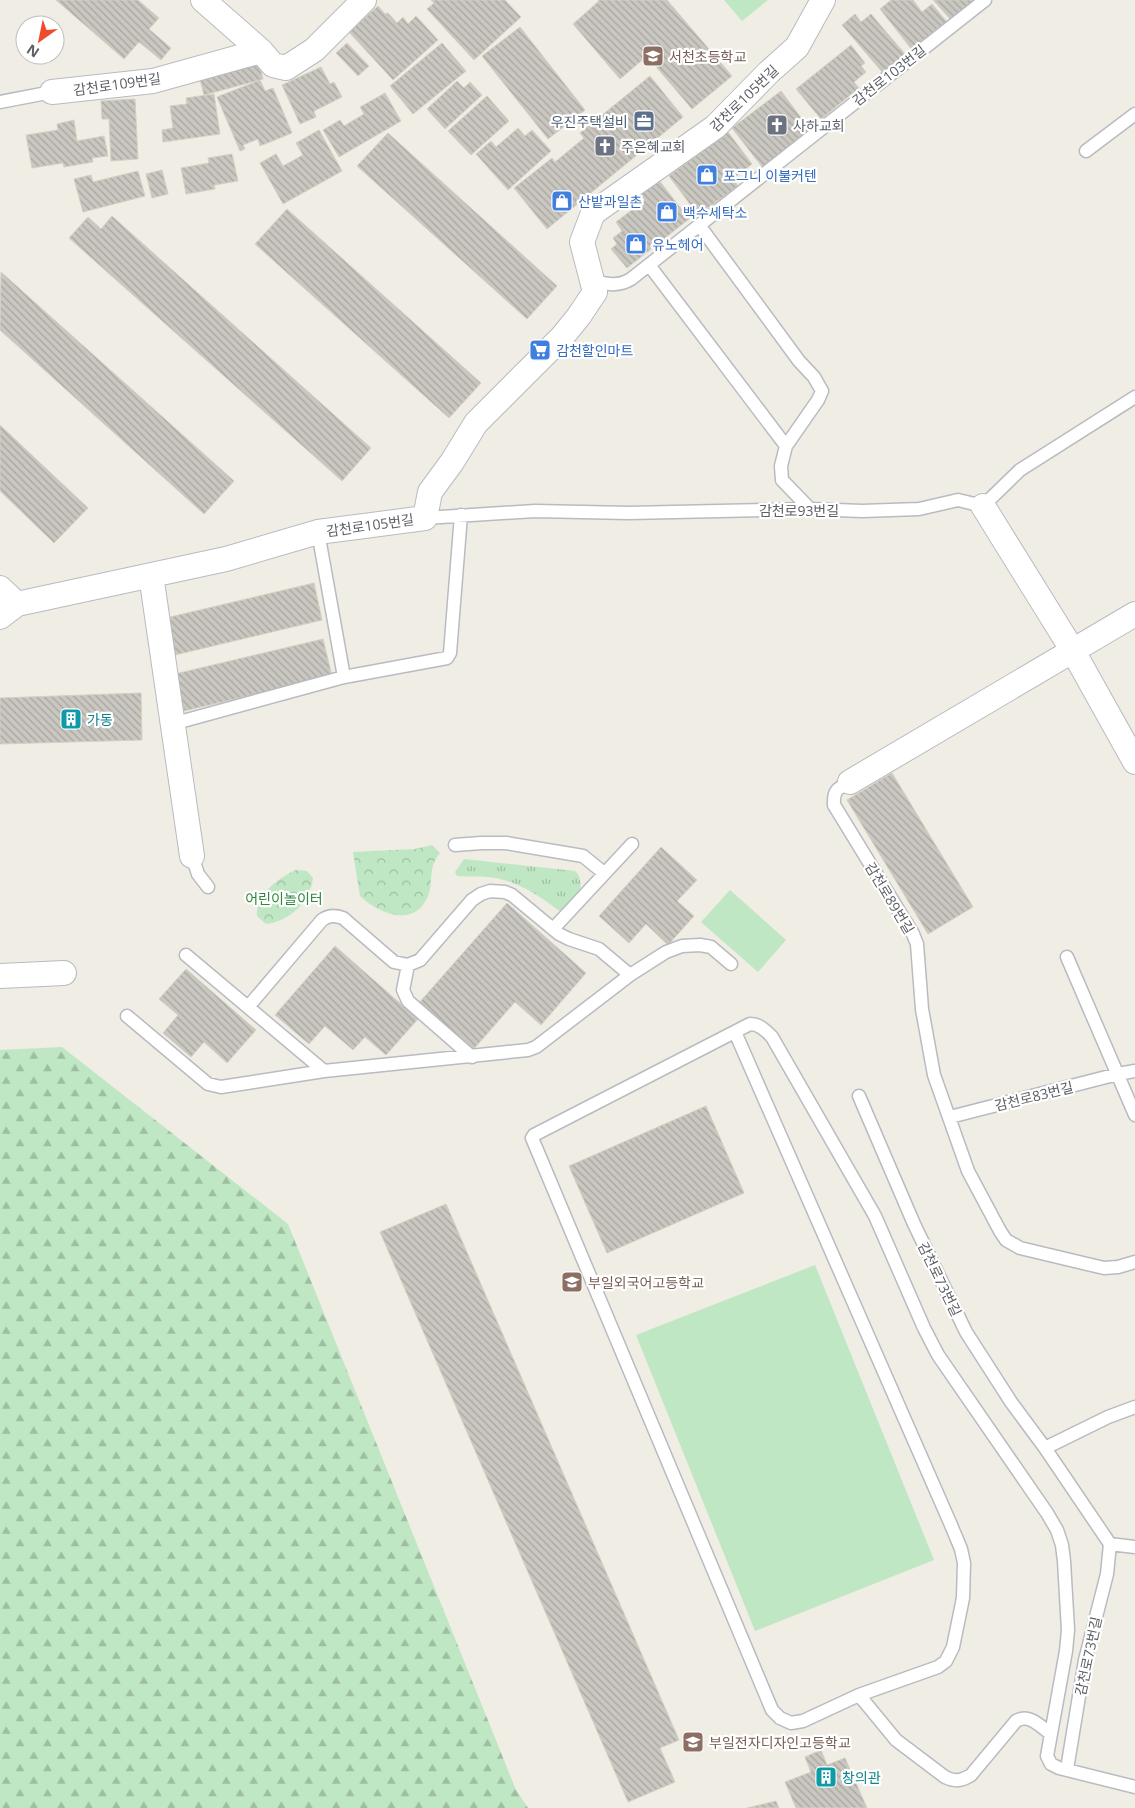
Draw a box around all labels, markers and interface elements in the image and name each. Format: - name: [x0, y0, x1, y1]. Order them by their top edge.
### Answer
- north arrow: [15, 15, 65, 65]
- text: N: [23, 40, 43, 62]
- street label: 감천로103번길: [848, 40, 930, 110]
- school or university icon: 서천초등학교: [641, 44, 665, 68]
- place label: 서천초등학교: [669, 47, 746, 66]
- street label: 감천로105번길: [706, 60, 782, 136]
- street label: 감천로109번길: [72, 68, 162, 100]
- office icon: 우진주택설비: [632, 109, 656, 133]
- place label: 우진주택설비: [551, 112, 628, 131]
- church icon: 사하교회: [765, 113, 789, 137]
- place label: 사하교회: [793, 116, 845, 135]
- church icon: 주은혜교회: [593, 134, 617, 158]
- place label: 주은혜교회: [621, 137, 685, 156]
- shop icon: 포그니 이불커텐: [695, 163, 719, 187]
- place label: 포그니 이불커텐: [723, 166, 817, 185]
- shop icon: 산밭과일촌: [550, 189, 574, 213]
- place label: 산밭과일촌: [578, 192, 643, 211]
- shop icon: 백수세탁소: [655, 200, 679, 224]
- place label: 백수세탁소: [683, 203, 748, 222]
- shop icon: 유노헤어: [624, 232, 648, 256]
- place label: 유노헤어: [652, 235, 704, 254]
- supermarket icon: 감천할인마트: [528, 338, 552, 362]
- place label: 감천할인마트: [556, 341, 633, 360]
- street label: 감천로93번길: [759, 501, 839, 520]
- street label: 감천로105번길: [325, 509, 415, 541]
- building icon: 가동: [59, 707, 83, 731]
- place label: 가동: [87, 710, 113, 729]
- street label: 감천로89번길: [861, 859, 919, 937]
- park label: 어린이놀이터: [245, 889, 323, 908]
- street label: 감천로83번길: [993, 1077, 1075, 1115]
- street label: 감천로73번길: [914, 1239, 966, 1319]
- school or university icon: 부일외국어고등학교: [560, 1270, 584, 1294]
- place label: 부일외국어고등학교: [588, 1273, 704, 1292]
- street label: 감천로73번길: [1070, 1615, 1106, 1697]
- school or university icon: 부일전자디자인고등학교: [681, 1730, 705, 1754]
- place label: 부일전자디자인고등학교: [709, 1733, 851, 1752]
- building icon: 창의관: [814, 1765, 838, 1789]
- place label: 창의관: [842, 1768, 881, 1787]

